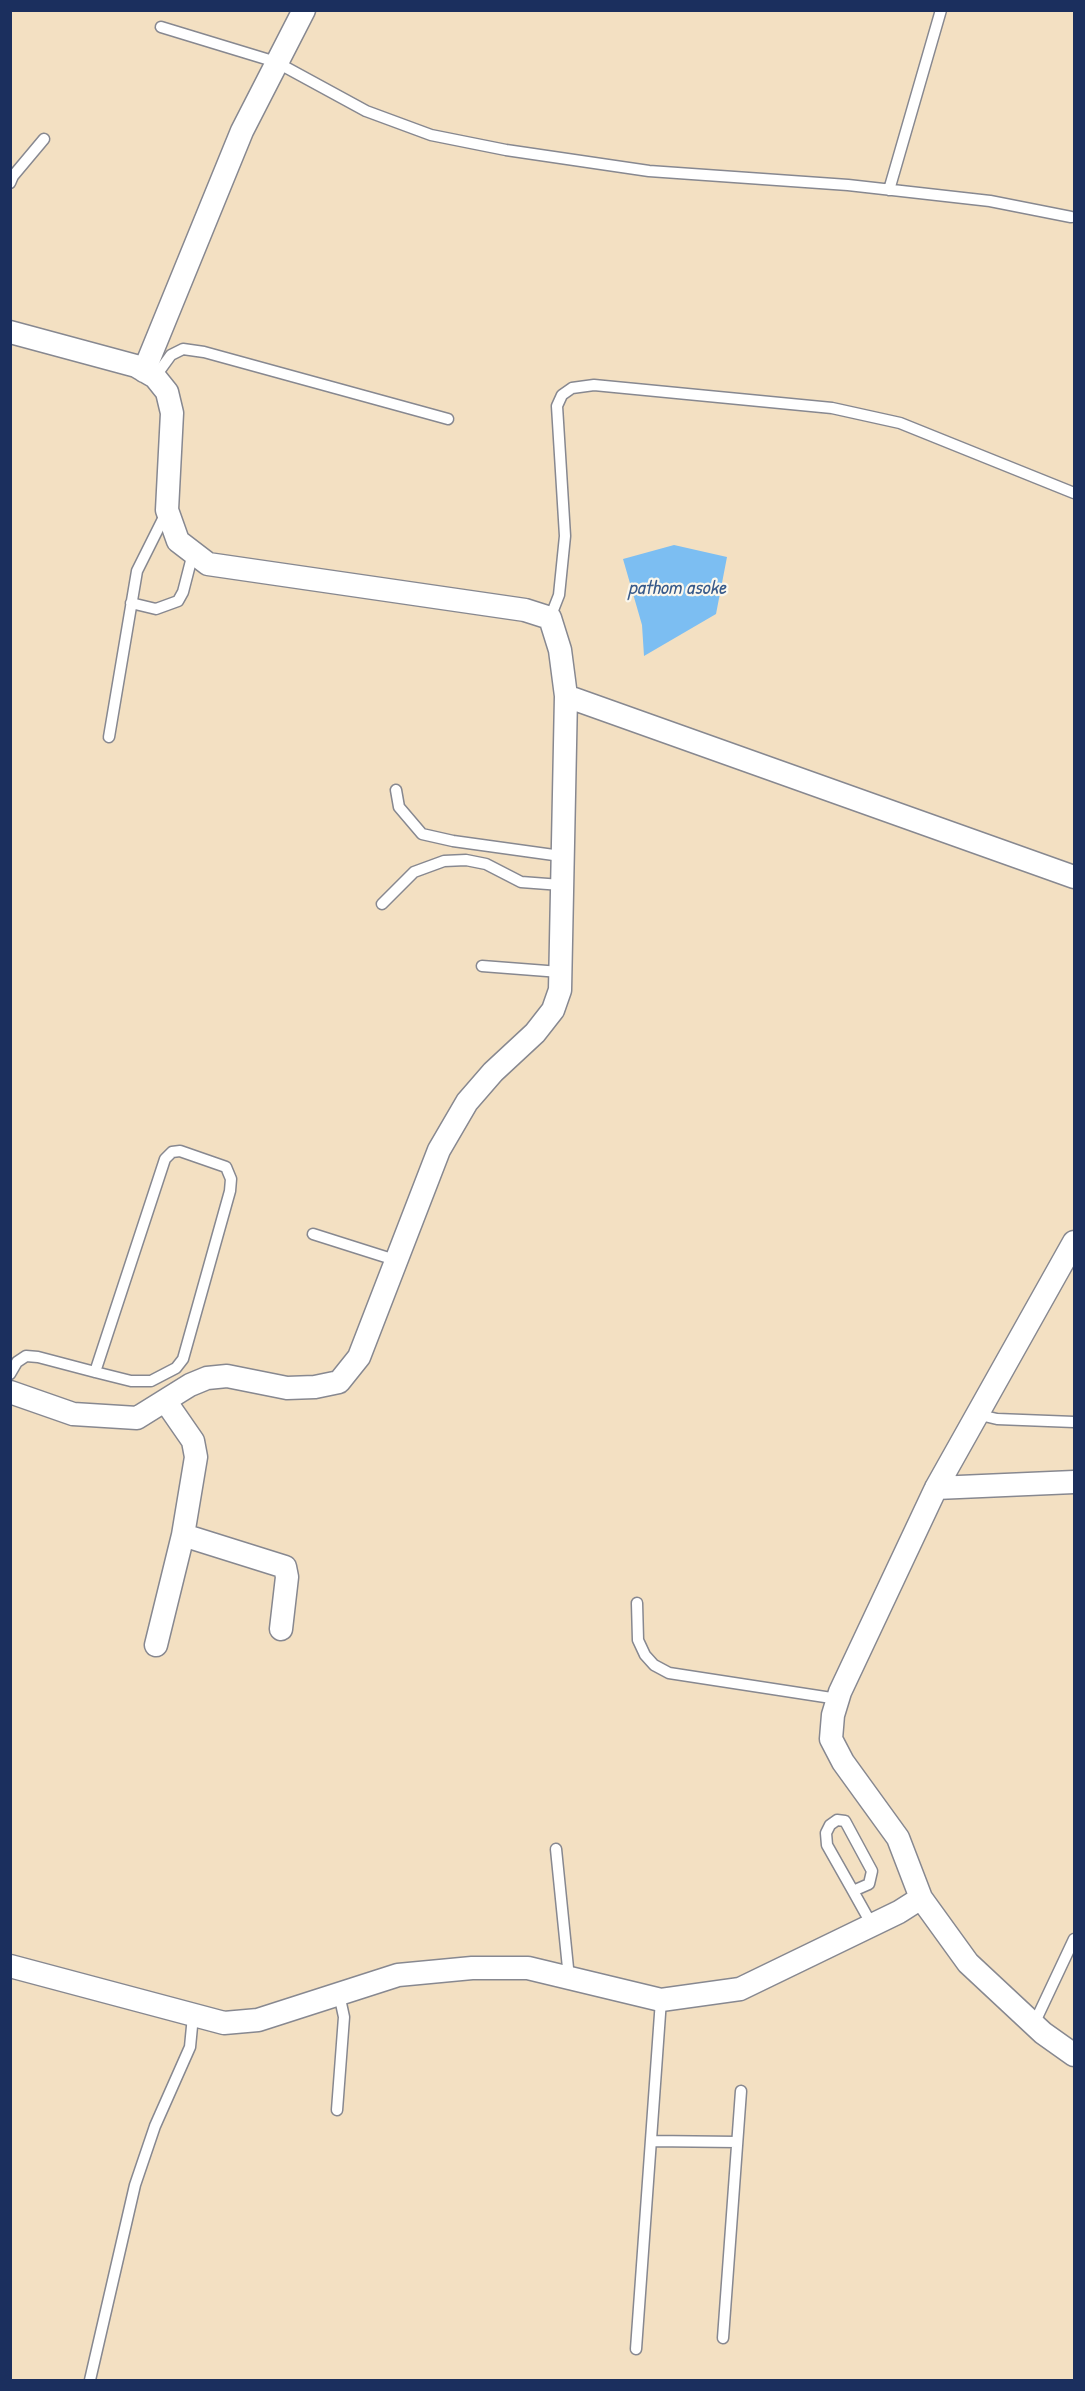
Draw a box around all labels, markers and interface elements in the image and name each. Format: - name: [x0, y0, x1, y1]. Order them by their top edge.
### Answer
- water label: pathom asoke: [628, 577, 726, 601]

